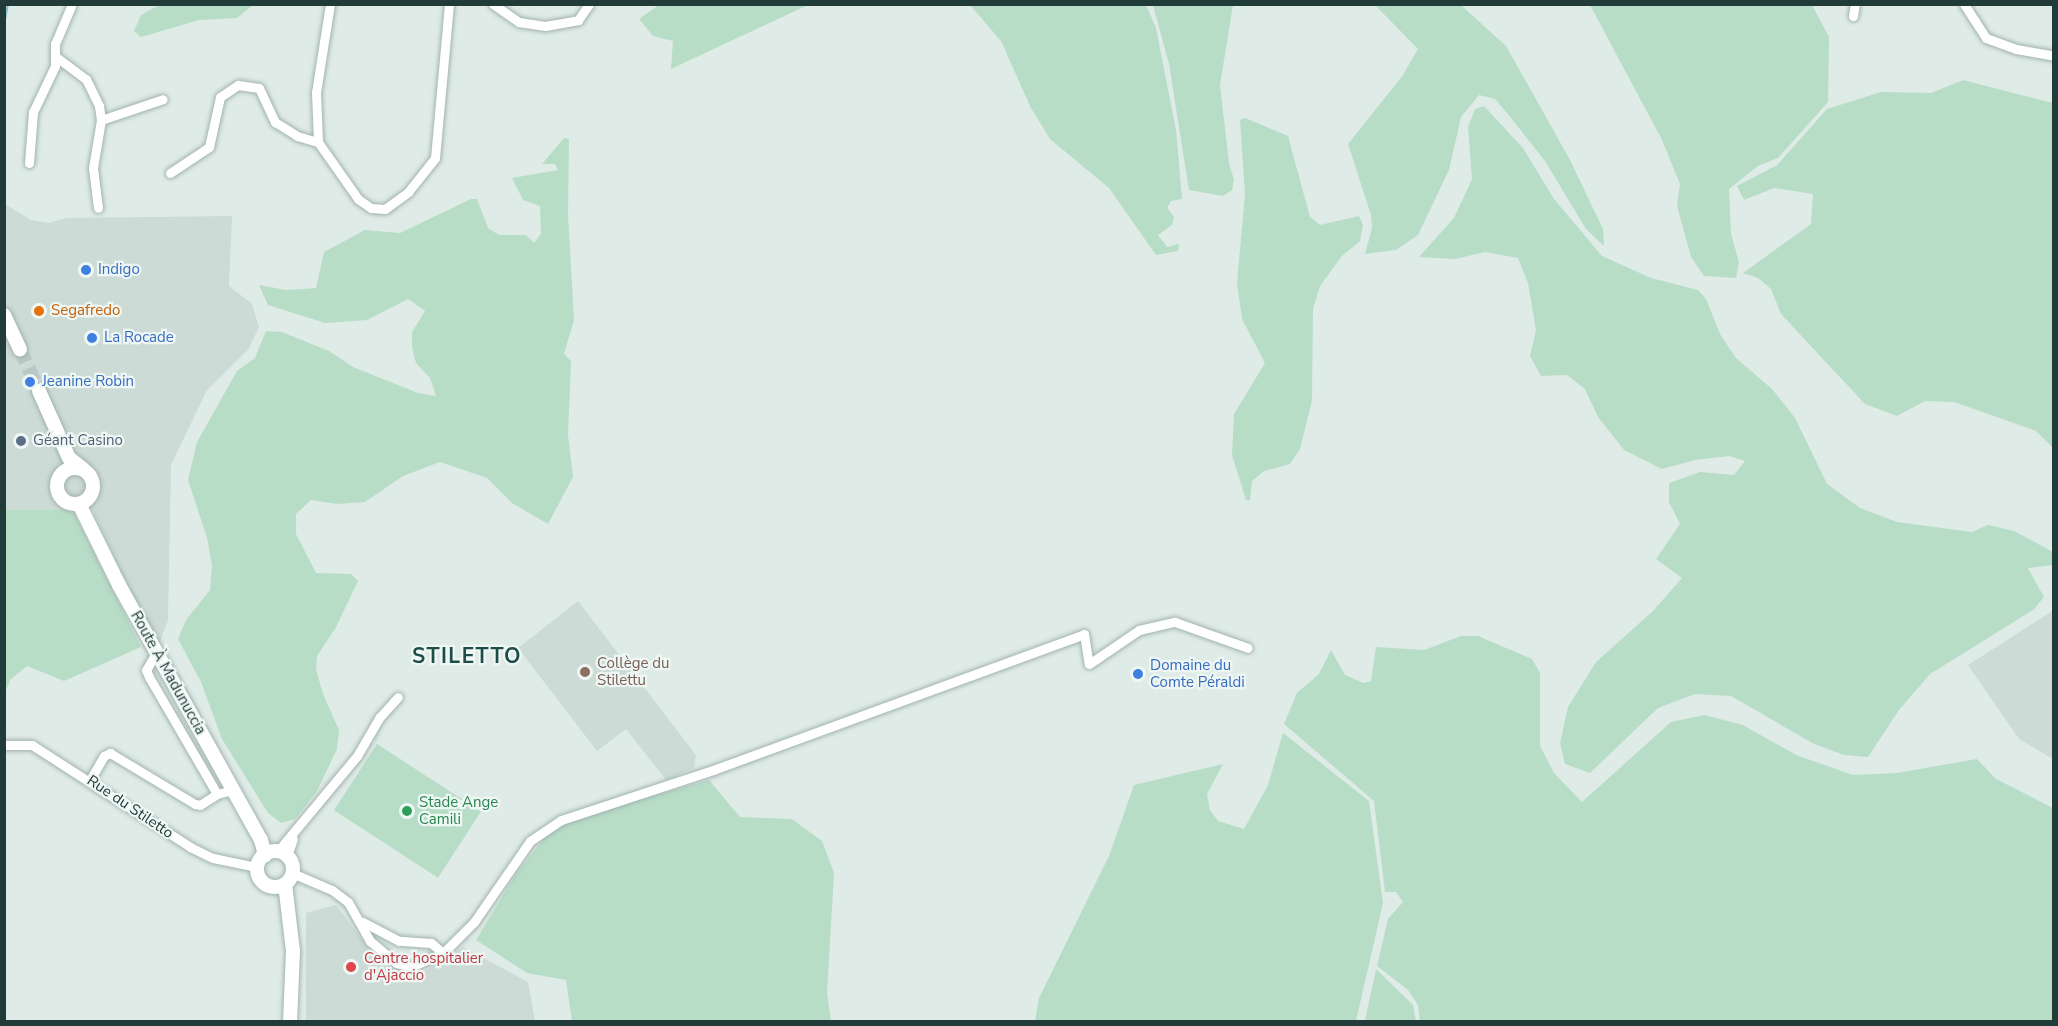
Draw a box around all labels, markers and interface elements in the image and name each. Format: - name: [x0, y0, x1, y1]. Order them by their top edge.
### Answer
- place label: Indigo: [98, 261, 140, 279]
- marker: Indigo: [79, 263, 93, 277]
- place label: Segafredo: [51, 302, 120, 320]
- marker: Segafredo: [32, 304, 46, 318]
- place label: La Rocade: [104, 329, 174, 347]
- marker: La Rocade: [85, 331, 99, 345]
- place label: Jeanine Robin: [42, 373, 134, 391]
- marker: Jeanine Robin: [23, 375, 37, 389]
- place label: Géant Casino: [33, 432, 123, 450]
- marker: Géant Casino: [14, 434, 28, 448]
- street label: Route À Madunuccia: [127, 608, 209, 738]
- district label: STILETTO: [412, 643, 522, 669]
- place label: Collège du Stilettu: [597, 654, 669, 689]
- place label: Domaine du Comte Péraldi: [1150, 656, 1245, 691]
- marker: Collège du Stilettu: [578, 665, 592, 679]
- marker: Domaine du Comte Péraldi: [1131, 667, 1145, 681]
- street label: Rue du Stiletto: [83, 772, 177, 842]
- place label: Stade Ange Camili: [419, 793, 498, 828]
- marker: Stade Ange Camili: [400, 804, 414, 818]
- place label: Centre hospitalier d'Ajaccio: [364, 949, 483, 984]
- marker: Centre hospitalier d'Ajaccio: [342, 958, 360, 976]

